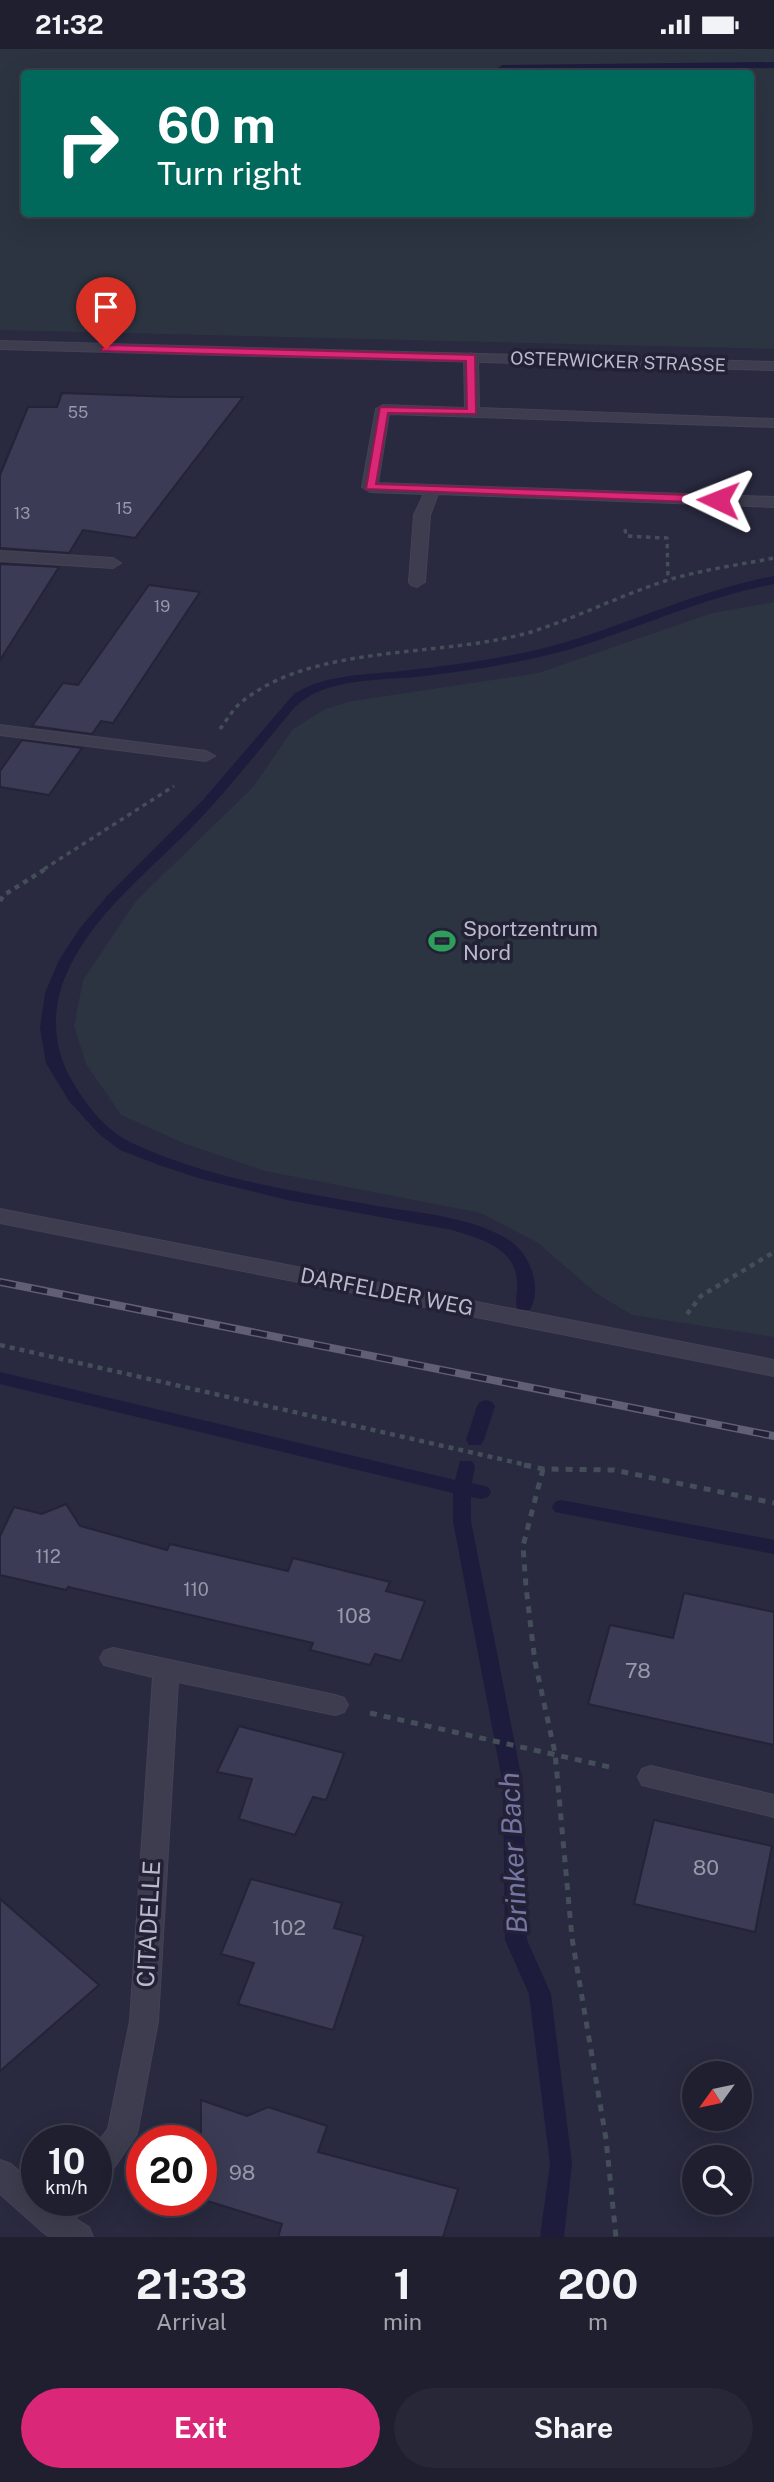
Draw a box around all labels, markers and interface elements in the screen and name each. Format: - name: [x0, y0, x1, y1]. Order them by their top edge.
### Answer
- text: 21:32: [35, 9, 103, 40]
- text: 60 m: [157, 96, 276, 154]
- icon: right: [42, 98, 133, 189]
- text: Turn right: [157, 155, 302, 192]
- pin: [76, 277, 136, 349]
- icon: arrive: [87, 288, 125, 326]
- street label: OSTERWICKER STRASSE: [510, 347, 726, 376]
- house number: 55: [68, 403, 88, 422]
- position arrow: [681, 463, 755, 537]
- house number: 15: [116, 499, 132, 518]
- house number: 13: [14, 504, 30, 523]
- house number: 19: [154, 597, 170, 616]
- place label: Sportzentrum Nord: [463, 916, 598, 965]
- sports icon: Sportzentrum Nord: [427, 926, 457, 956]
- street label: DARFELDER WEG: [298, 1262, 476, 1321]
- house number: 112: [35, 1546, 61, 1567]
- house number: 110: [183, 1579, 209, 1600]
- house number: 108: [337, 1603, 371, 1628]
- house number: 78: [625, 1658, 651, 1683]
- water label: Brinker Bach: [492, 1771, 533, 1935]
- house number: 80: [693, 1855, 719, 1880]
- street label: CITADELLE: [131, 1860, 165, 1988]
- house number: 102: [272, 1915, 306, 1940]
- north arrow: [682, 2061, 752, 2131]
- map controls: [682, 2061, 752, 2215]
- speed limit sign: 20: [126, 2125, 217, 2216]
- text: 10: [48, 2141, 85, 2182]
- button: search: [682, 2145, 752, 2215]
- house number: 98: [229, 2160, 255, 2185]
- text: km/h: [45, 2177, 88, 2198]
- text: 21:33: [136, 2259, 247, 2308]
- text: 1: [394, 2259, 411, 2308]
- text: 200: [558, 2259, 638, 2308]
- text: Arrival: [156, 2308, 227, 2335]
- text: min: [383, 2308, 422, 2335]
- text: m: [588, 2308, 608, 2335]
- button: Exit: [21, 2388, 380, 2468]
- button: Share: [394, 2388, 753, 2468]

